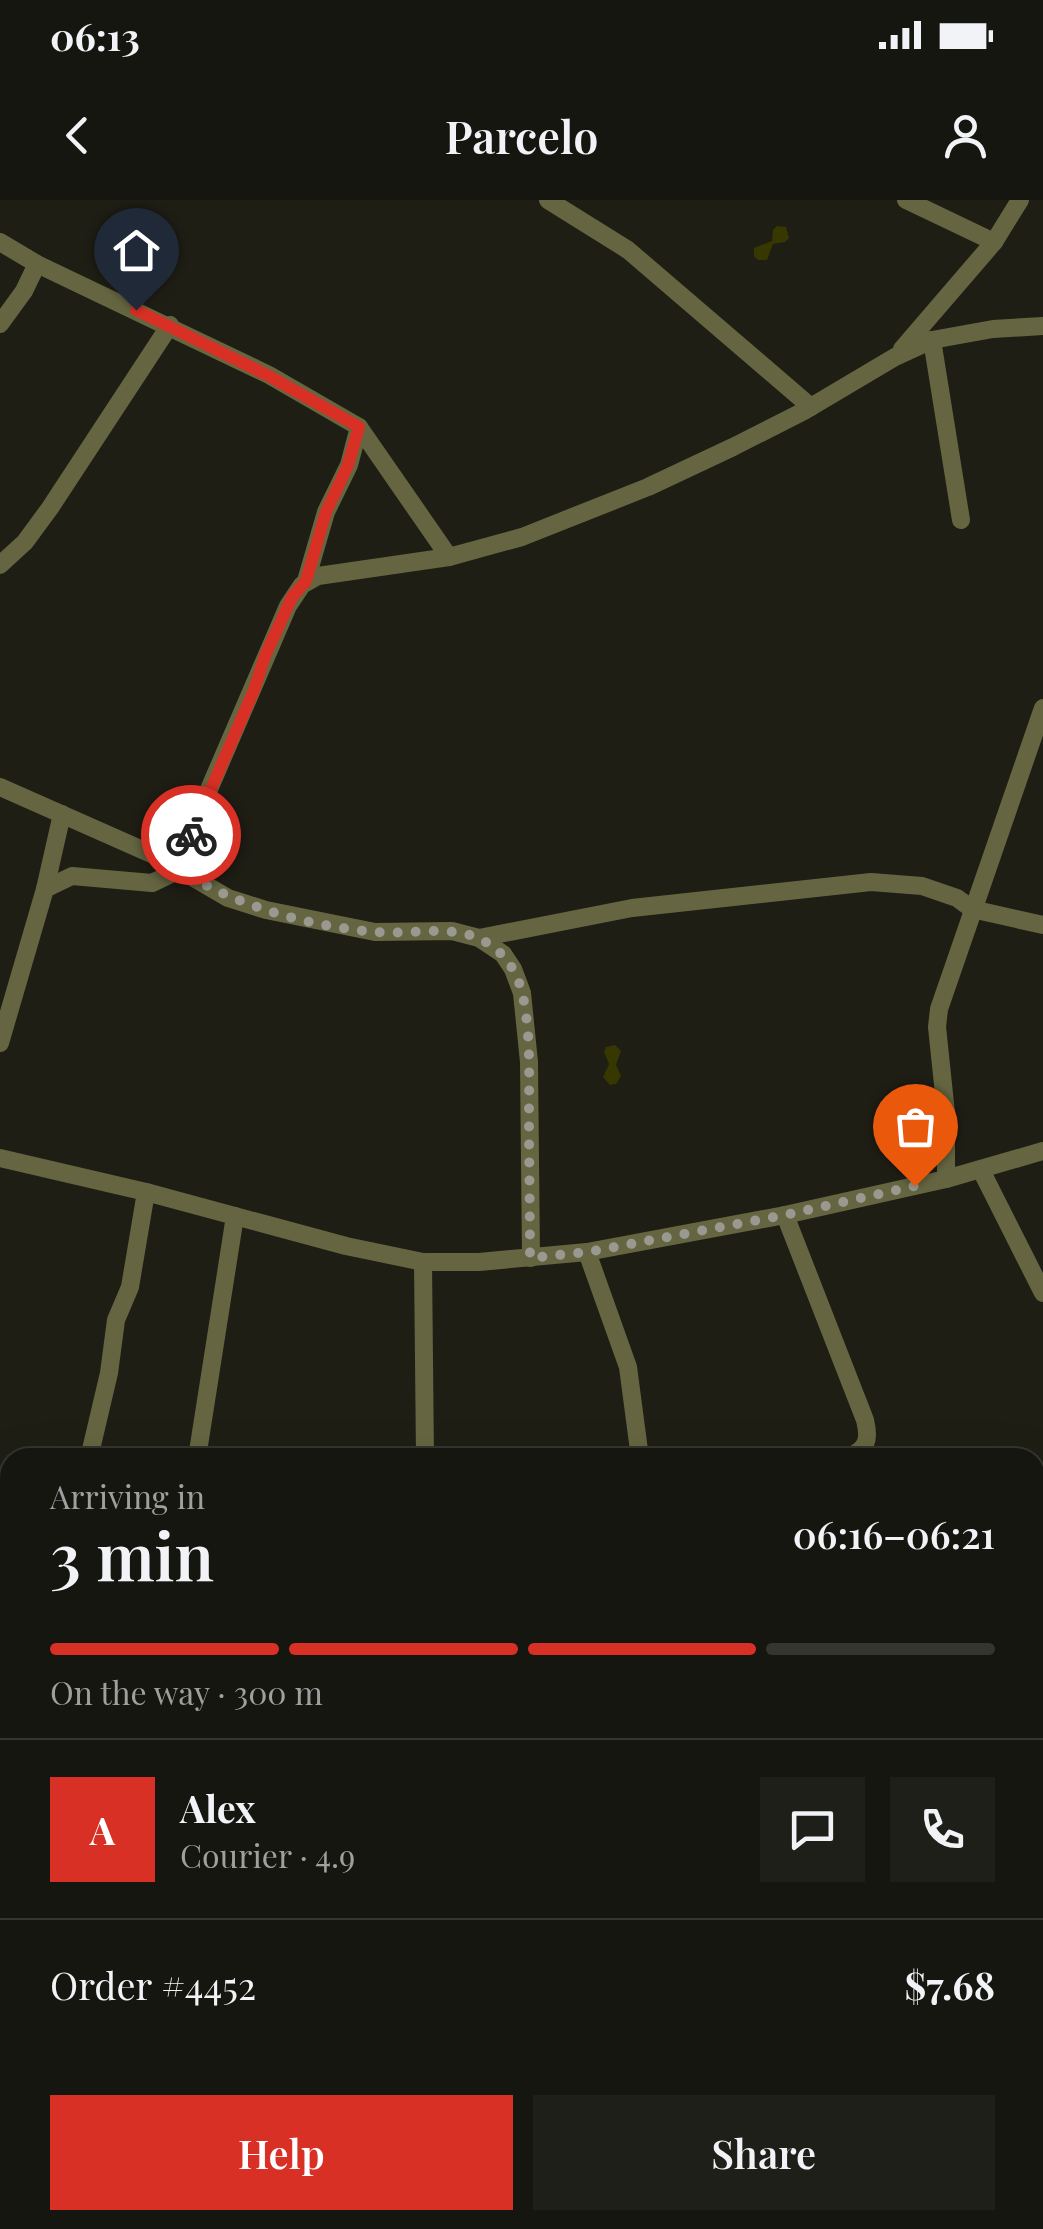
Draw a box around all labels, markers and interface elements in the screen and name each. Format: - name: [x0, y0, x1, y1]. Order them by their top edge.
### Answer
- text: 06:13: [50, 10, 140, 61]
- text: Parcelo: [445, 105, 598, 165]
- icon: back: [50, 108, 105, 163]
- icon: person: [938, 108, 993, 163]
- pin: [94, 208, 179, 311]
- icon: home: [109, 223, 164, 278]
- courier: [141, 785, 241, 885]
- icon: bike: [164, 808, 219, 863]
- pin: [873, 1084, 958, 1187]
- icon: bag: [888, 1099, 943, 1154]
- text: Arriving in: [50, 1474, 205, 1517]
- text: 06:16–06:21: [793, 1508, 995, 1559]
- text: 3 min: [50, 1511, 214, 1597]
- text: On the way · 300 m: [50, 1670, 323, 1713]
- button: chat: [760, 1777, 865, 1882]
- button: phone: [890, 1777, 995, 1882]
- text: Alex: [180, 1782, 256, 1833]
- text: A: [90, 1804, 115, 1855]
- text: Courier · 4.9: [180, 1833, 355, 1876]
- text: Order #4452: [50, 1959, 256, 2010]
- text: $7.68: [904, 1959, 995, 2010]
- button: Help: [50, 2095, 513, 2210]
- button: Share: [533, 2095, 995, 2210]

